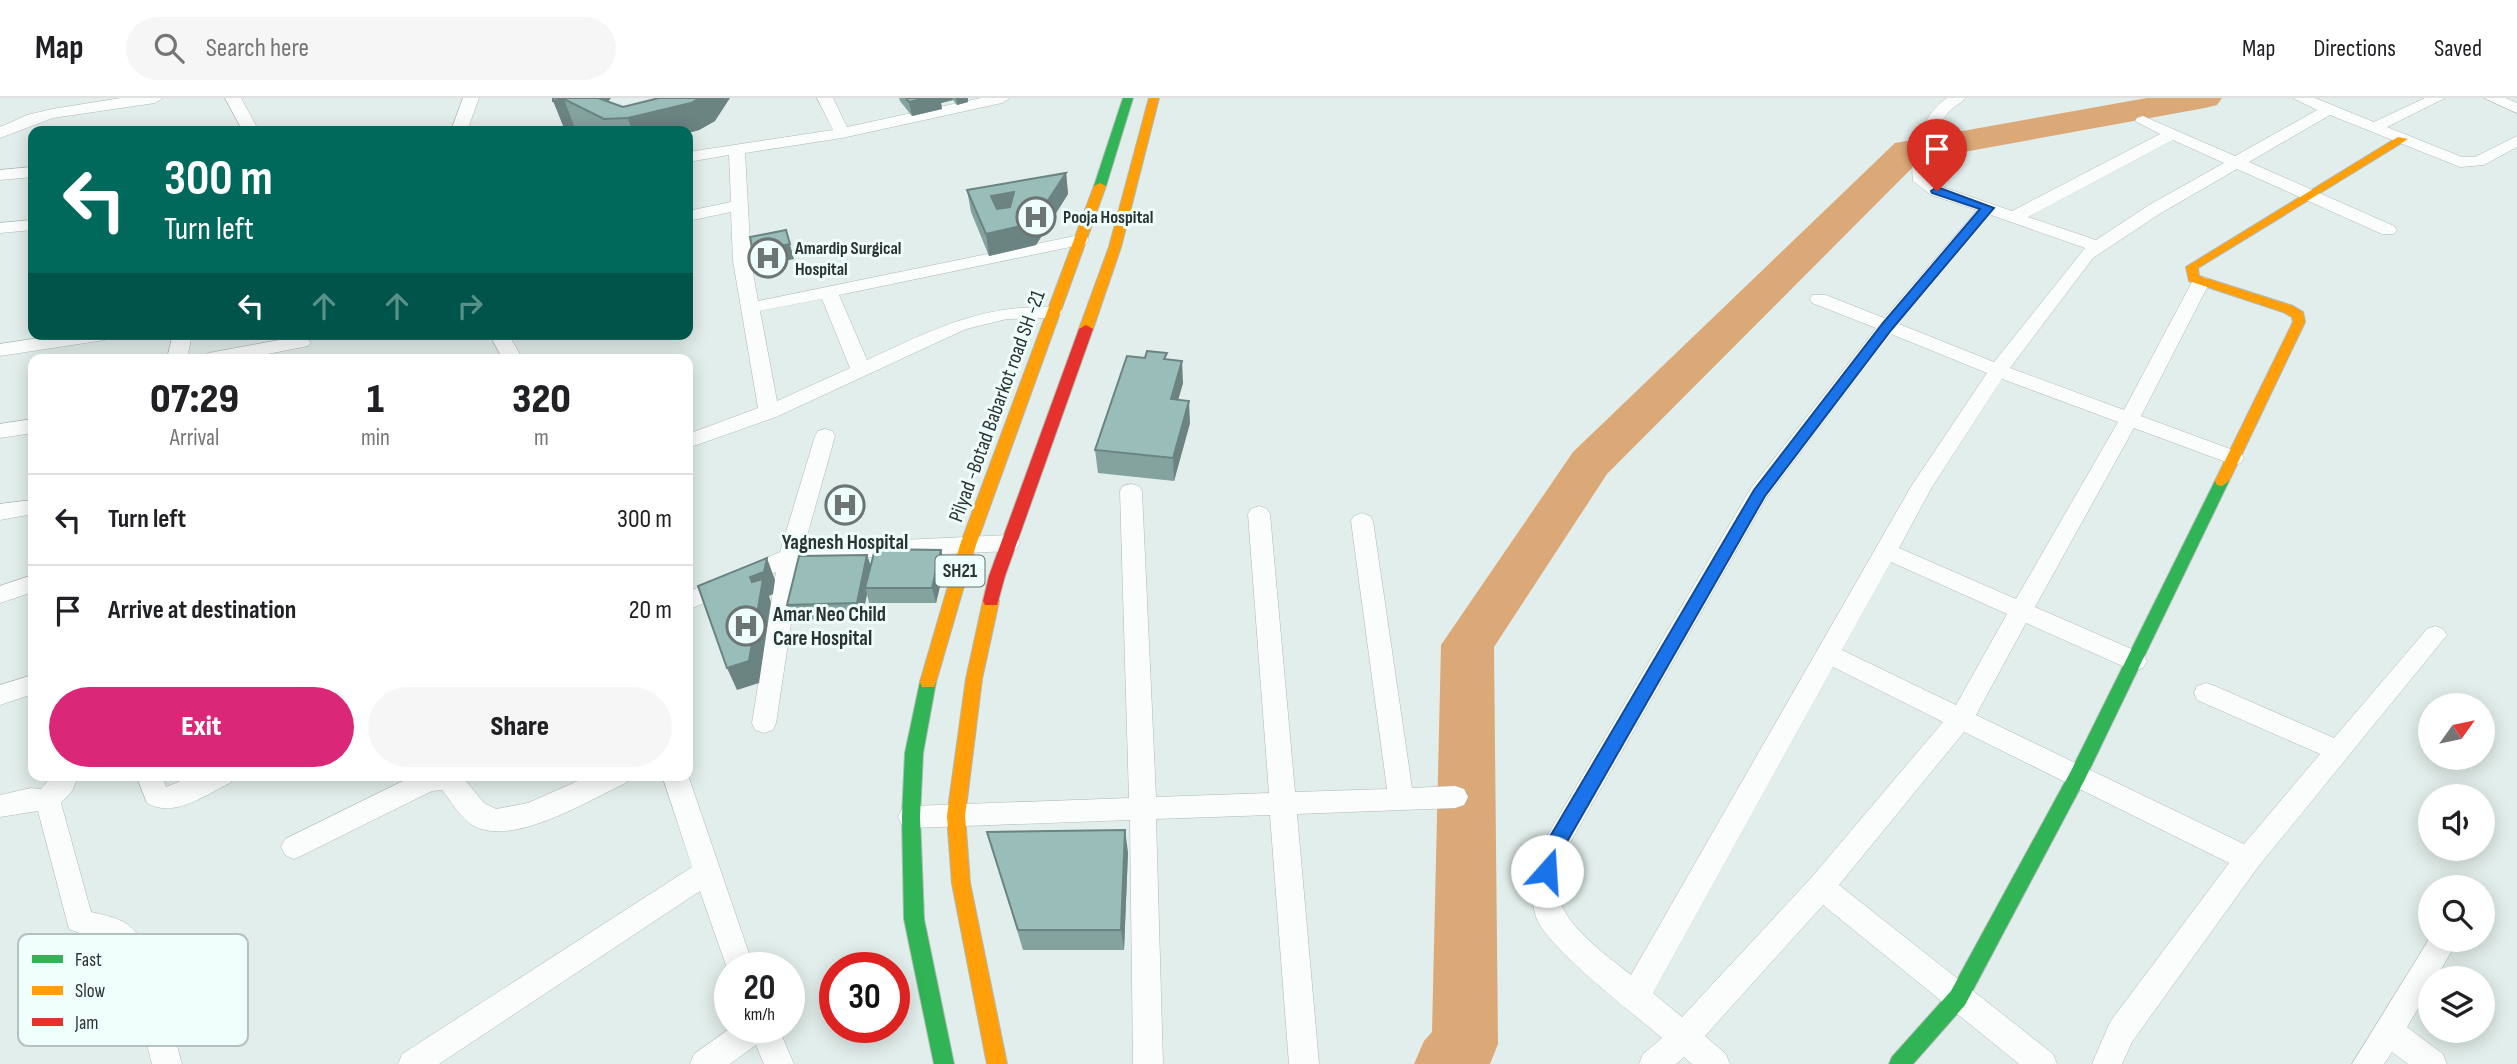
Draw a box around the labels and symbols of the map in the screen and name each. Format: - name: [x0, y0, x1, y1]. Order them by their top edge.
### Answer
- pin: [1907, 119, 1967, 191]
- hospital icon: Pooja Hospital: [1015, 196, 1057, 238]
- place label: Pooja Hospital: [1063, 207, 1153, 228]
- hospital icon: Amardip Surgical Hospital: [747, 237, 789, 279]
- place label: Amardip Surgical Hospital: [794, 238, 901, 280]
- street label: Pilyad -Botad Babarkot road SH -21: [943, 286, 1051, 525]
- hospital icon: Yagnesh Hospital: [824, 484, 866, 526]
- place label: Yagnesh Hospital: [782, 530, 908, 555]
- road number: SH21: [936, 556, 984, 586]
- place label: Amar Neo Child Care Hospital: [772, 602, 886, 651]
- hospital icon: Amar Neo Child Care Hospital: [725, 605, 767, 647]
- north arrow: [2418, 693, 2496, 770]
- position arrow: [1510, 834, 1584, 908]
- legend: [18, 934, 248, 1046]
- text: Fast: [75, 949, 102, 972]
- speed limit sign: 30: [819, 952, 910, 1043]
- text: Slow: [75, 980, 105, 1003]
- text: Jam: [74, 1012, 98, 1035]

